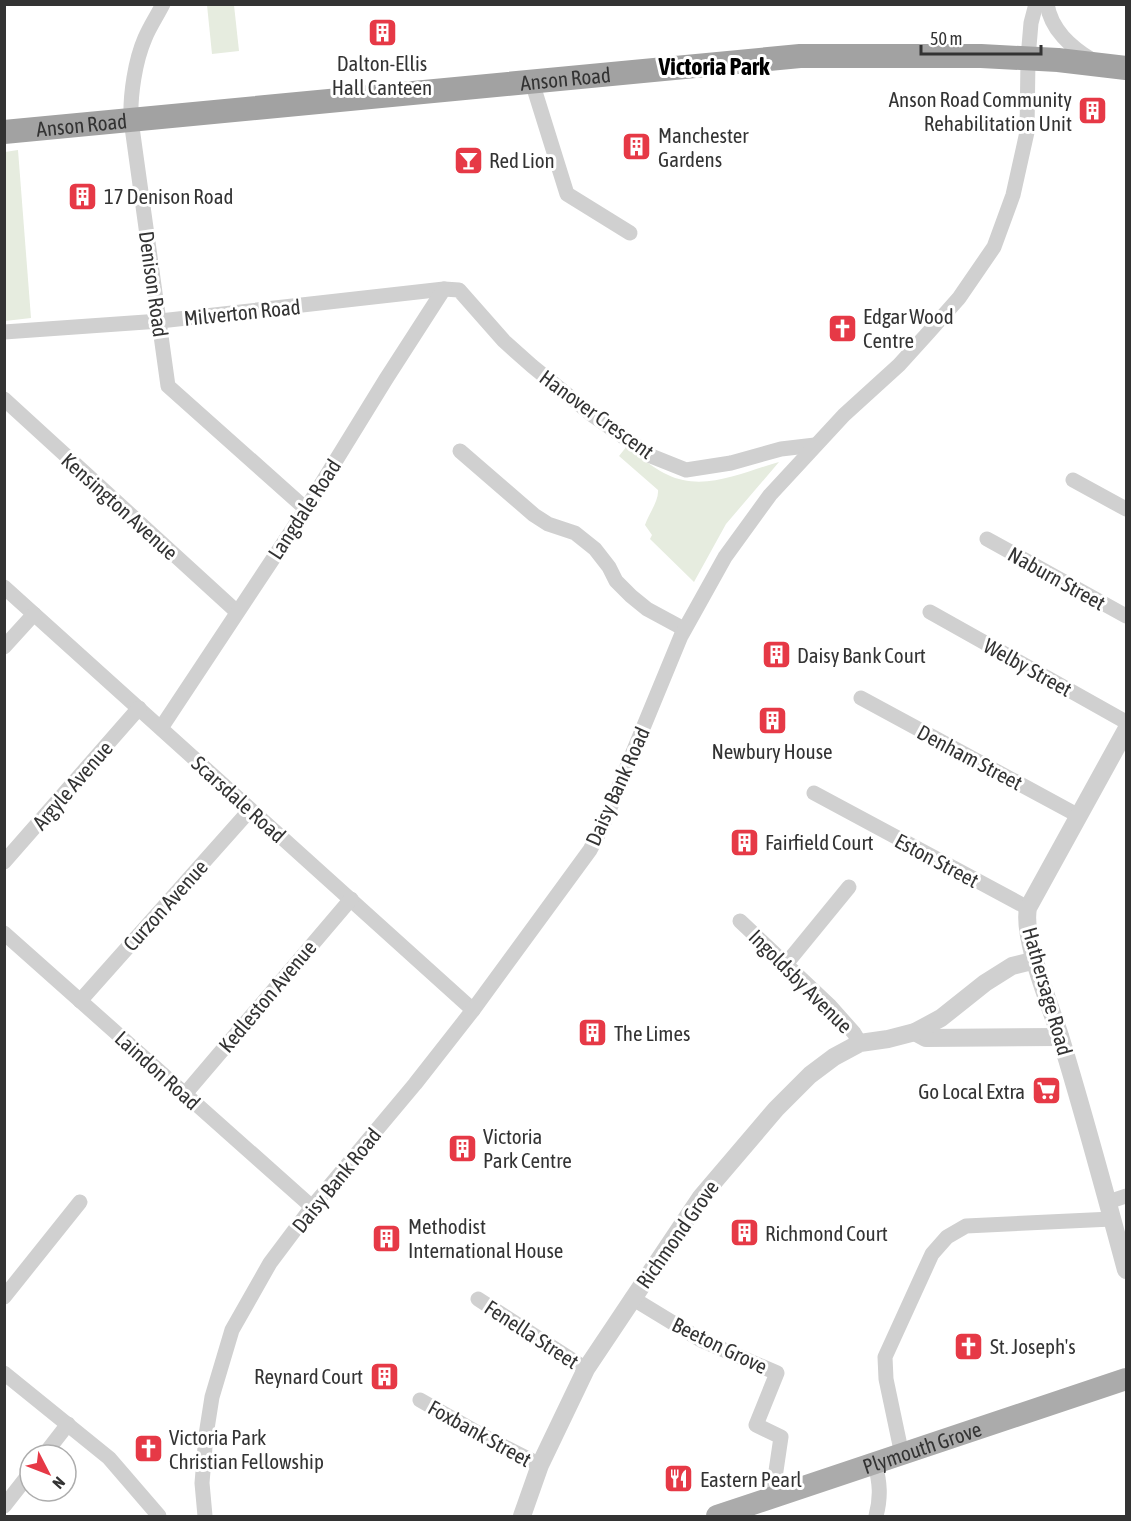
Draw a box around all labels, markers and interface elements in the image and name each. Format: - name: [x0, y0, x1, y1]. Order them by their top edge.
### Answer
- building icon: Dalton-Ellis Hall Canteen: [366, 16, 398, 48]
- scale bar: [921, 18, 1041, 56]
- text: 50 m: [930, 28, 962, 49]
- place label: Dalton-Ellis Hall Canteen: [332, 51, 432, 99]
- district label: Victoria Park: [657, 53, 770, 80]
- street label: Anson Road: [519, 62, 612, 95]
- place label: Anson Road Community Rehabilitation Unit: [889, 87, 1072, 135]
- building icon: Anson Road Community Rehabilitation Unit: [1077, 95, 1109, 127]
- street label: Anson Road: [35, 108, 128, 141]
- place label: Manchester Gardens: [658, 123, 749, 171]
- building icon: Manchester Gardens: [621, 131, 653, 163]
- bar icon: Red Lion: [452, 144, 484, 176]
- place label: Red Lion: [489, 148, 555, 172]
- building icon: 17 Denison Road: [67, 180, 99, 212]
- place label: 17 Denison Road: [104, 184, 233, 208]
- street label: Denison Road: [135, 229, 173, 339]
- street label: Milverton Road: [183, 294, 301, 330]
- place label: Edgar Wood Centre: [863, 304, 954, 352]
- church icon: Edgar Wood Centre: [826, 312, 858, 344]
- street label: Hanover Crescent: [535, 365, 659, 463]
- street label: Kensington Avenue: [57, 448, 183, 564]
- street label: Langdale Road: [263, 455, 345, 563]
- street label: Naburn Street: [1004, 541, 1110, 615]
- street label: Welby Street: [980, 633, 1076, 701]
- building icon: Daisy Bank Court: [760, 639, 792, 671]
- place label: Daisy Bank Court: [797, 643, 926, 667]
- building icon: Newbury House: [756, 704, 788, 736]
- street label: Denham Street: [913, 719, 1027, 795]
- street label: Daisy Bank Road: [580, 723, 654, 849]
- street label: Argyle Avenue: [27, 736, 117, 834]
- place label: Newbury House: [711, 739, 833, 763]
- street label: Scarsdale Road: [187, 751, 291, 847]
- building icon: Fairfield Court: [728, 826, 760, 858]
- street label: Eston Street: [891, 828, 983, 892]
- place label: Fairfield Court: [765, 830, 873, 854]
- street label: Curzon Avenue: [118, 855, 212, 955]
- street label: Ingoldsby Avenue: [744, 924, 858, 1038]
- street label: Hathersage Road: [1018, 924, 1078, 1058]
- street label: Kedleston Avenue: [213, 935, 321, 1057]
- building icon: The Limes: [577, 1017, 609, 1049]
- place label: The Limes: [614, 1021, 690, 1045]
- street label: Laindon Road: [111, 1026, 205, 1114]
- supermarket icon: Go Local Extra: [1030, 1075, 1062, 1107]
- place label: Go Local Extra: [918, 1079, 1025, 1103]
- street label: Daisy Bank Road: [287, 1123, 385, 1237]
- place label: Victoria Park Centre: [483, 1124, 572, 1172]
- building icon: Victoria Park Centre: [446, 1132, 478, 1164]
- street label: Richmond Grove: [631, 1175, 723, 1293]
- place label: Methodist International House: [408, 1214, 563, 1262]
- building icon: Richmond Court: [728, 1217, 760, 1249]
- place label: Richmond Court: [765, 1221, 888, 1245]
- building icon: Methodist International House: [371, 1222, 403, 1254]
- street label: Fenella Street: [481, 1295, 583, 1373]
- street label: Beeton Grove: [669, 1312, 771, 1378]
- church icon: St. Joseph's: [953, 1330, 985, 1362]
- place label: St. Joseph's: [990, 1334, 1076, 1358]
- building icon: Reynard Court: [368, 1360, 400, 1392]
- place label: Reynard Court: [254, 1364, 363, 1388]
- street label: Foxbank Street: [424, 1395, 536, 1471]
- street label: Plymouth Grove: [859, 1416, 984, 1478]
- place label: Victoria Park Christian Fellowship: [169, 1425, 324, 1473]
- church icon: Victoria Park Christian Fellowship: [132, 1433, 164, 1465]
- north arrow: [18, 1443, 78, 1503]
- restaurant icon: Eastern Pearl: [663, 1463, 695, 1495]
- place label: Eastern Pearl: [700, 1467, 802, 1491]
- text: N: [49, 1474, 69, 1493]

